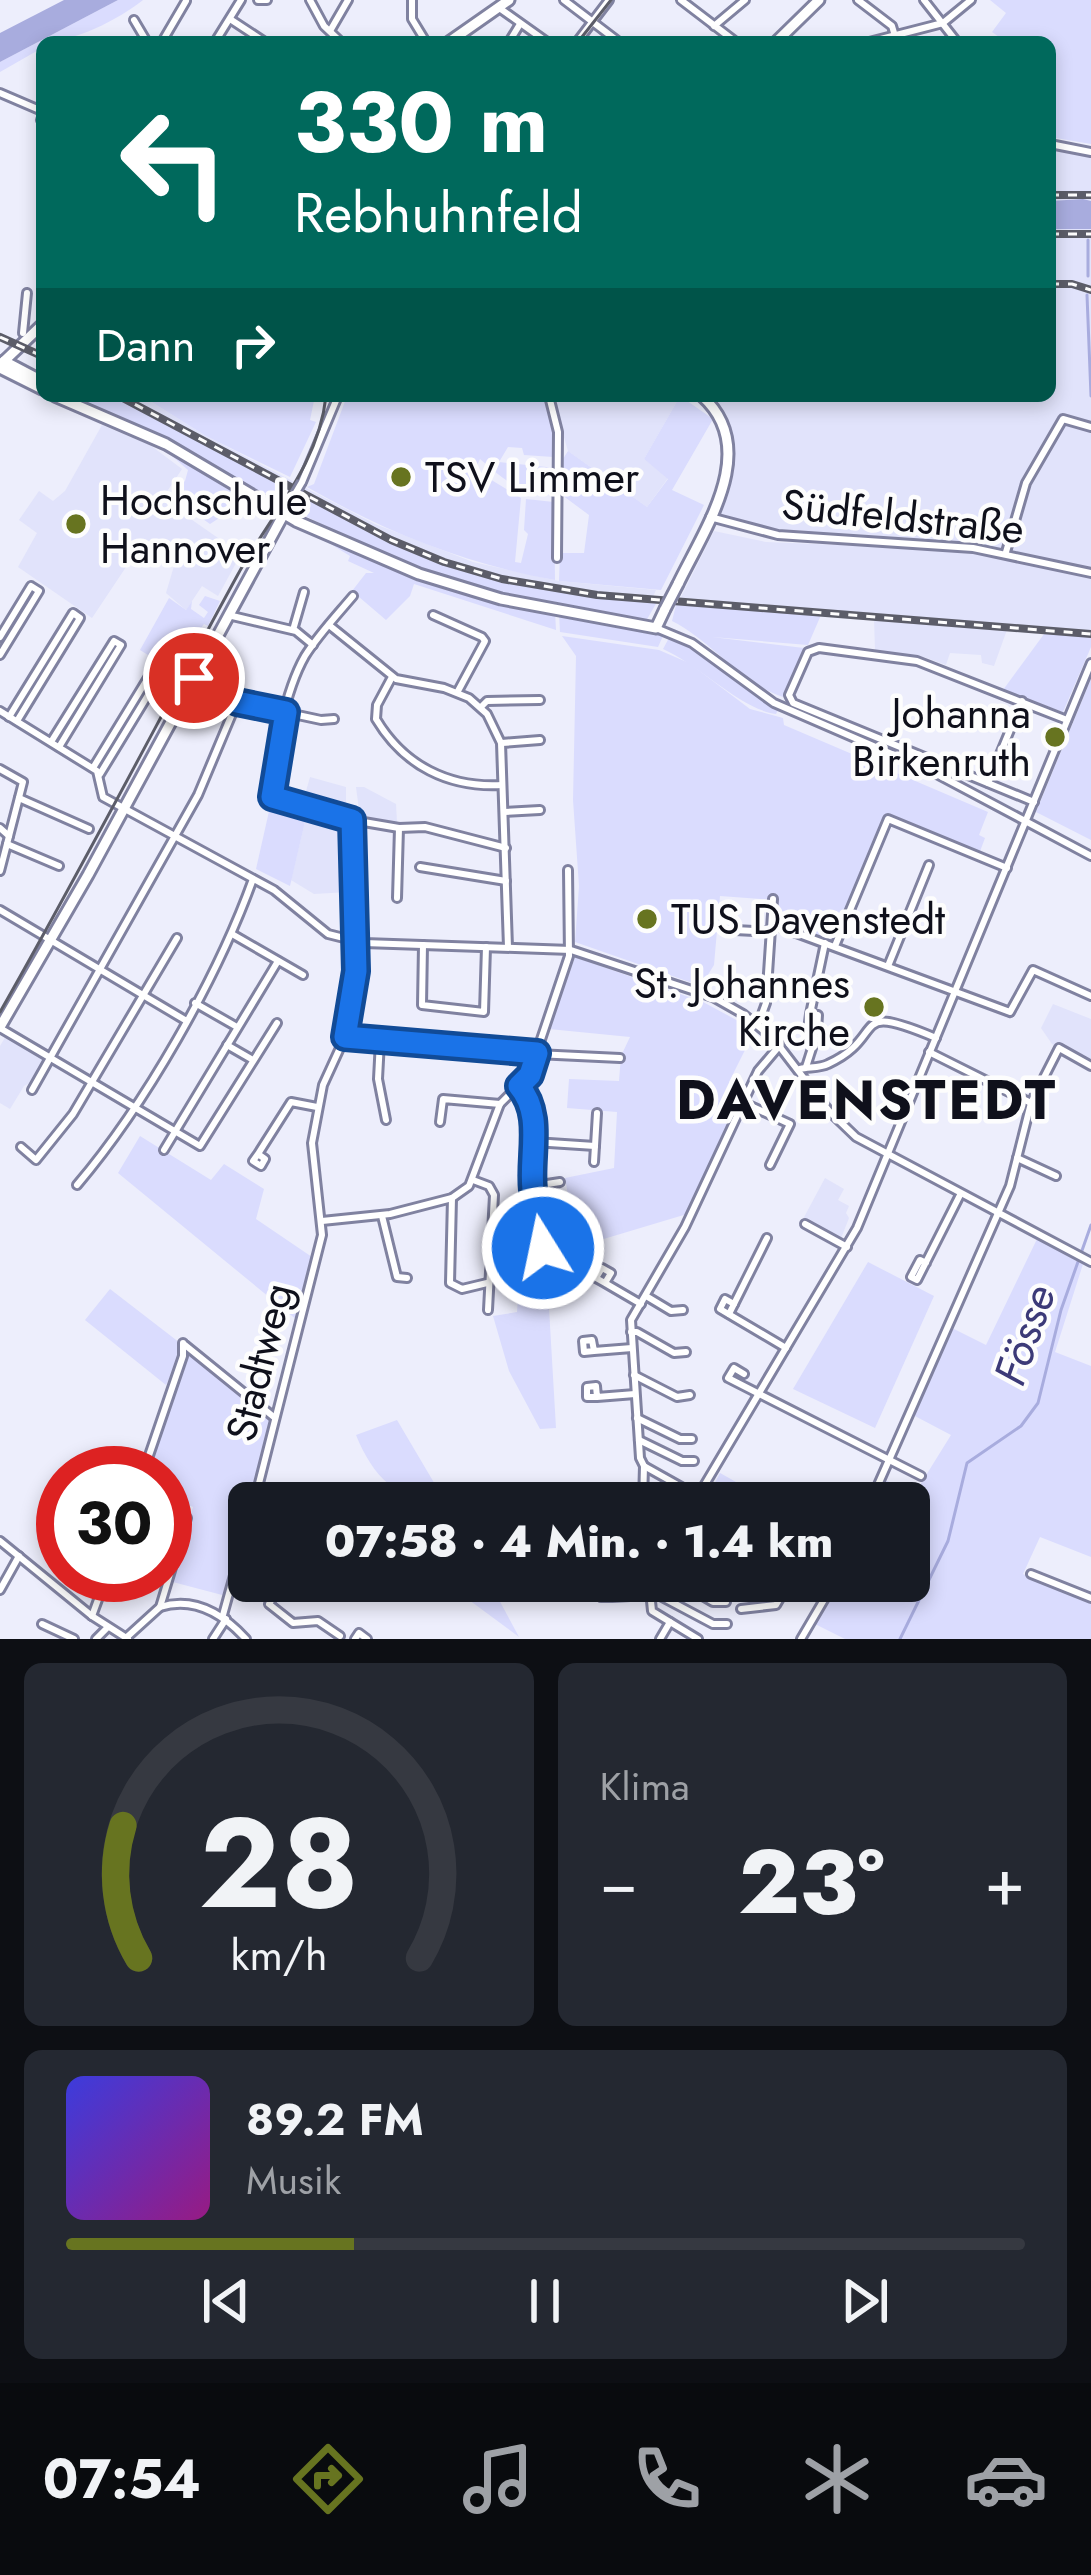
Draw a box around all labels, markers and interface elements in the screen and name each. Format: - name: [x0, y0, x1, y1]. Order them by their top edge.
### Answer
- text: 330 m: [294, 62, 548, 184]
- icon: left: [96, 84, 252, 240]
- text: Rebhuhnfeld: [294, 174, 583, 252]
- icon: right: [220, 312, 286, 378]
- text: Dann: [96, 313, 196, 378]
- place label: TSV Limmer: [425, 447, 640, 508]
- marker: TSV Limmer: [388, 464, 414, 490]
- place label: Hochschule Hannover: [100, 470, 307, 579]
- street label: Südfeldstraße: [779, 473, 1027, 560]
- marker: Hochschule Hannover: [63, 511, 89, 537]
- pin: [143, 627, 245, 729]
- icon: arrive: [161, 645, 227, 711]
- place label: Johanna Birkenruth: [852, 683, 1031, 792]
- marker: Johanna Birkenruth: [1042, 724, 1068, 750]
- place label: TUS Davenstedt: [671, 889, 945, 950]
- marker: TUS Davenstedt: [634, 906, 660, 932]
- place label: St. Johannes Kirche: [634, 953, 850, 1062]
- marker: St. Johannes Kirche: [861, 994, 887, 1020]
- district label: DAVENSTEDT: [676, 1061, 1058, 1139]
- position arrow: [480, 1185, 606, 1311]
- water label: Fösse: [977, 1276, 1072, 1394]
- street label: Stadtweg: [210, 1277, 309, 1448]
- speed limit sign: 30: [36, 1446, 192, 1602]
- text: 07:58 · 4 Min. · 1.4 km: [325, 1509, 833, 1574]
- text: Klima: [600, 1758, 690, 1815]
- text: 28: [199, 1773, 359, 1954]
- text: 23°: [738, 1817, 885, 1947]
- text: −: [600, 1834, 638, 1930]
- text: +: [984, 1834, 1025, 1930]
- text: km/h: [230, 1923, 327, 1985]
- text: 89.2 FM: [246, 2087, 424, 2152]
- text: Musik: [246, 2152, 341, 2209]
- icon: previous: [193, 2268, 259, 2334]
- icon: pause: [512, 2268, 578, 2334]
- icon: next: [832, 2268, 898, 2334]
- icon: directions: [286, 2437, 370, 2521]
- icon: music: [456, 2437, 540, 2521]
- icon: phone: [625, 2437, 709, 2521]
- icon: climate: [795, 2437, 879, 2521]
- icon: car: [964, 2437, 1048, 2521]
- text: 07:54: [43, 2440, 201, 2518]

